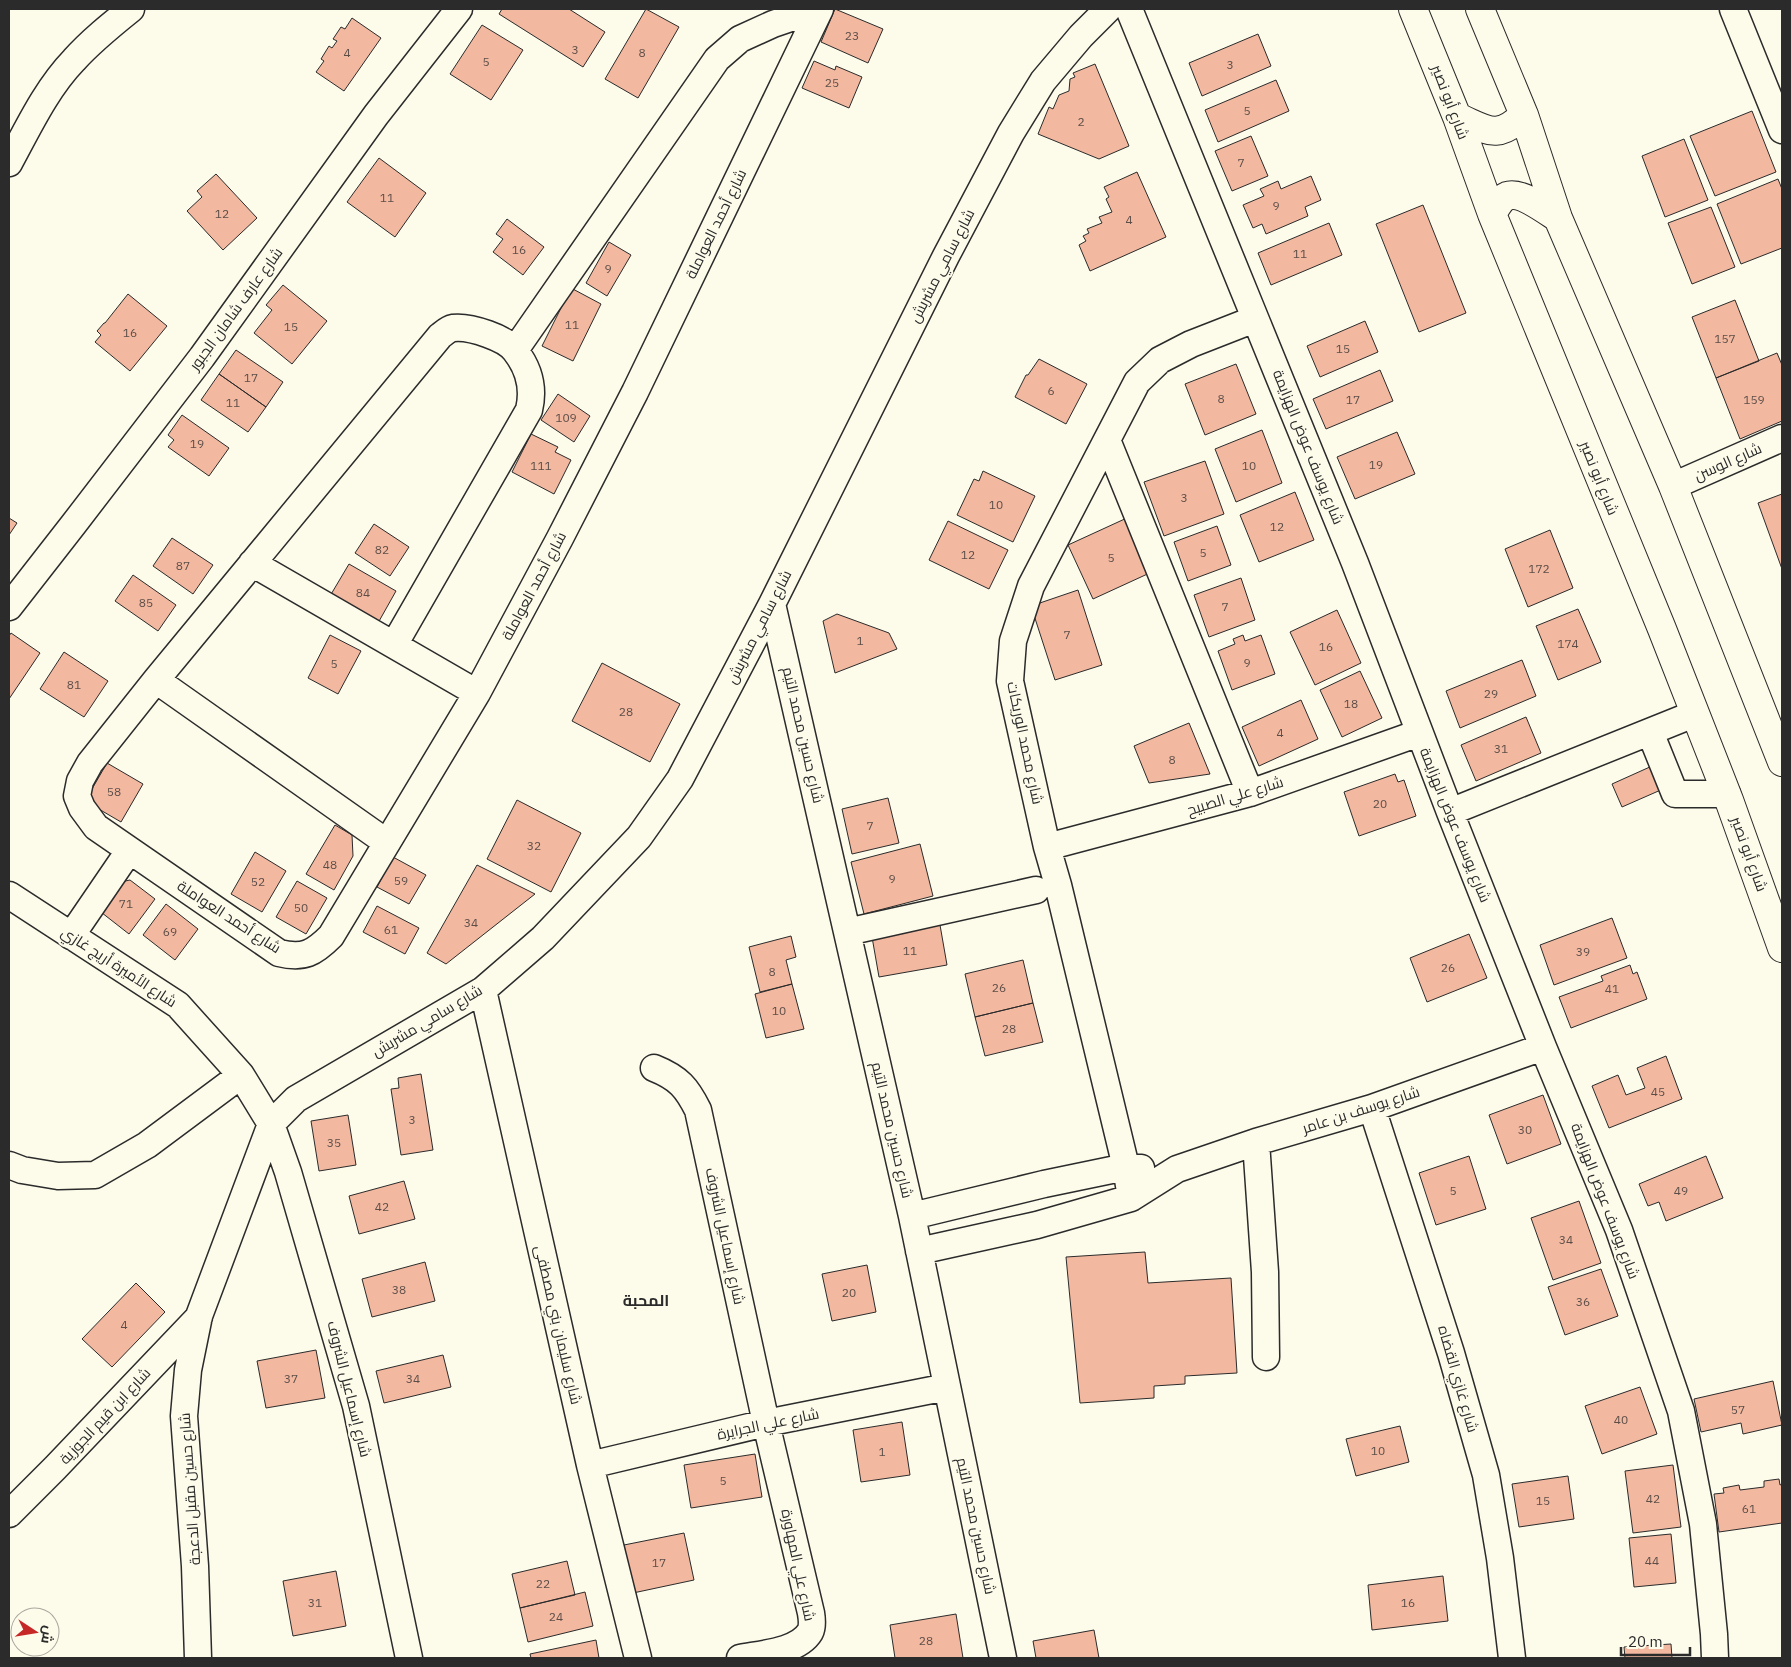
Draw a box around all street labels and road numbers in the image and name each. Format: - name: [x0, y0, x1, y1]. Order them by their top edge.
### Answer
- street label: شارع أبو نصير: [1425, 61, 1473, 143]
- street label: شارع أحمد العواملة: [681, 166, 752, 283]
- street label: شارع سامي مشربش: [905, 206, 981, 327]
- street label: شارع عارف شامان الجبور: [184, 243, 288, 376]
- street label: شارع يوسف عوض الهزايمة: [1267, 367, 1348, 528]
- street label: شارع أبو نصير: [1574, 437, 1623, 519]
- street label: شارع الوسن: [1691, 438, 1765, 487]
- street label: شارع أحمد العواملة: [497, 528, 572, 644]
- street label: شارع سامي مشربش: [722, 567, 798, 688]
- street label: شارع حسين محمد التيم: [777, 665, 828, 805]
- street label: شارع محمد الوريكات: [1001, 680, 1048, 806]
- street label: شارع يوسف عوض الهزايمة: [1414, 745, 1495, 906]
- street label: شارع علي الصبيح: [1184, 772, 1286, 822]
- street label: شارع أبو نصير: [1725, 813, 1772, 895]
- street label: شارع أحمد العواملة: [173, 876, 285, 959]
- street label: شارع الأميرة أريج غازي: [56, 922, 181, 1014]
- street label: شارع سامي مشربش: [368, 980, 487, 1064]
- street label: شارع حسين محمد التيم: [866, 1060, 917, 1200]
- street label: شارع يوسف بن عامر: [1299, 1082, 1423, 1140]
- street label: شارع يوسف عوض الهزايمة: [1565, 1120, 1644, 1282]
- street label: شارع إسماعيل الشروف: [700, 1166, 749, 1307]
- street label: شارع سليمان بني مصطفى: [528, 1243, 586, 1407]
- street label: شارع إسماعيل الشروف: [321, 1319, 376, 1460]
- street label: شارع غازي القضاه: [1431, 1323, 1483, 1435]
- street label: شارع ابن قيم الجوزية: [55, 1363, 156, 1469]
- street label: شارع علي الجرايرة: [715, 1403, 821, 1447]
- street label: شارع حسين مقبل الدعجة: [175, 1412, 206, 1566]
- street label: شارع حسين محمد التيم: [951, 1456, 1000, 1597]
- street label: شارع علي المهاورة: [774, 1507, 820, 1623]

